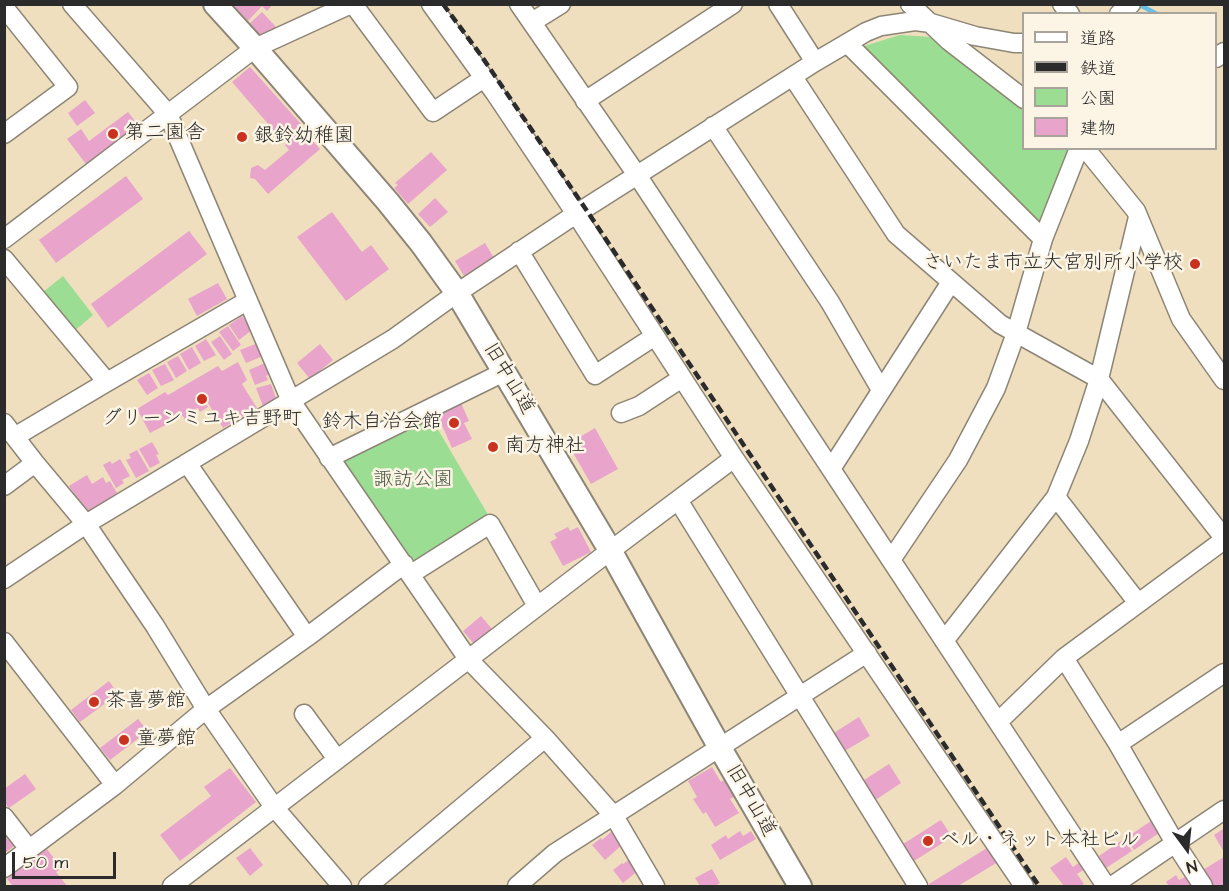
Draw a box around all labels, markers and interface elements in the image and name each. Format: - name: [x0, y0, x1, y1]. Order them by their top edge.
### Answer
- legend: [1022, 12, 1217, 150]
- text: 道路: [1080, 26, 1116, 51]
- text: 鉄道: [1080, 56, 1116, 81]
- text: 公園: [1080, 86, 1116, 111]
- text: 建物: [1080, 116, 1116, 141]
- place label: 第二園舎: [125, 122, 205, 146]
- place label: 銀鈴幼稚園: [254, 125, 354, 149]
- marker: 第二園舎: [106, 127, 120, 141]
- marker: 銀鈴幼稚園: [235, 130, 249, 144]
- place label: さいたま市立大宮別所小学校: [923, 252, 1183, 276]
- marker: さいたま市立大宮別所小学校: [1188, 257, 1202, 271]
- street label: 旧中山道: [477, 339, 539, 419]
- marker: グリーンミユキ吉野町: [195, 392, 209, 406]
- place label: グリーンミユキ吉野町: [102, 408, 302, 432]
- place label: 鈴木自治会館: [322, 411, 442, 435]
- marker: 鈴木自治会館: [447, 416, 461, 430]
- place label: 南方神社: [505, 435, 585, 459]
- marker: 南方神社: [486, 440, 500, 454]
- park label: 諏訪公園: [373, 469, 453, 493]
- place label: 茶喜夢館: [106, 690, 186, 714]
- marker: 茶喜夢館: [87, 695, 101, 709]
- place label: 童夢館: [136, 728, 196, 752]
- marker: 童夢館: [117, 733, 131, 747]
- street label: 旧中山道: [720, 760, 780, 842]
- north arrow: [1157, 819, 1217, 879]
- place label: ベル・ネット本社ビル: [940, 829, 1140, 853]
- marker: ベル・ネット本社ビル: [921, 834, 935, 848]
- scale bar: [15, 840, 118, 878]
- text: 50 m: [23, 850, 68, 875]
- text: N: [1184, 854, 1199, 878]

